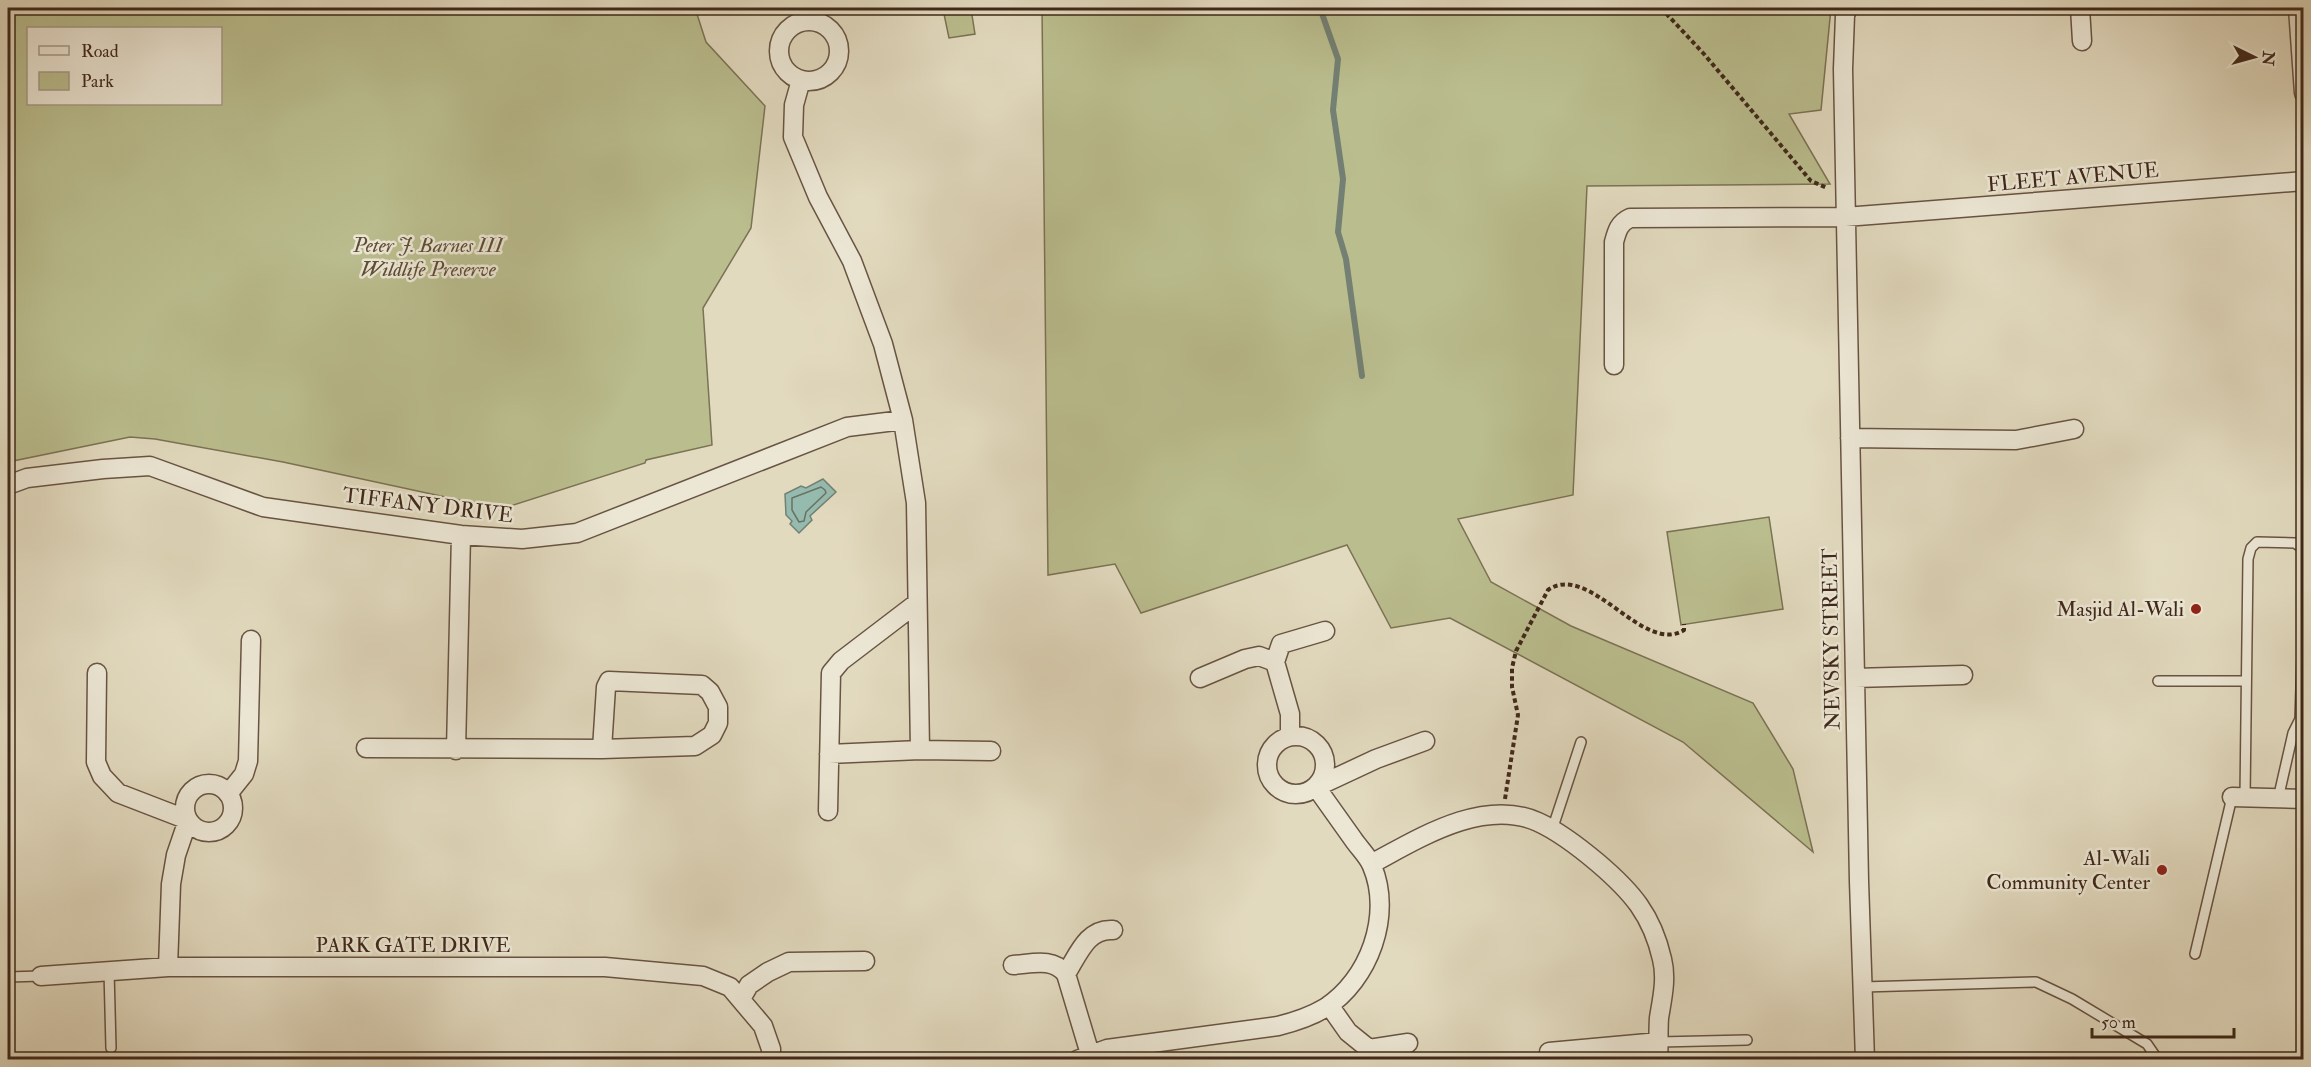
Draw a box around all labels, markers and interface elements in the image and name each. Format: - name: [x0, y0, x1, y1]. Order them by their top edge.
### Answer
- legend: [27, 27, 222, 105]
- north arrow: [2224, 27, 2284, 87]
- text: Road: [81, 40, 119, 63]
- text: N: [2257, 49, 2279, 67]
- text: Park: [81, 70, 114, 93]
- street label: FLEET AVENUE: [1986, 157, 2160, 198]
- park label: Peter J. Barnes III Wildlife Preserve: [352, 232, 506, 283]
- street label: TIFFANY DRIVE: [341, 482, 515, 529]
- street label: NEVSKY STREET: [1816, 548, 1847, 730]
- place label: Masjid Al-Wali: [2056, 596, 2184, 623]
- marker: Masjid Al-Wali: [2189, 602, 2203, 616]
- place label: Al-Wali Community Center: [1986, 845, 2150, 896]
- marker: Al-Wali Community Center: [2155, 863, 2169, 877]
- street label: PARK GATE DRIVE: [316, 932, 510, 959]
- scale bar: [2092, 1001, 2234, 1039]
- text: 50 m: [2101, 1011, 2136, 1034]

